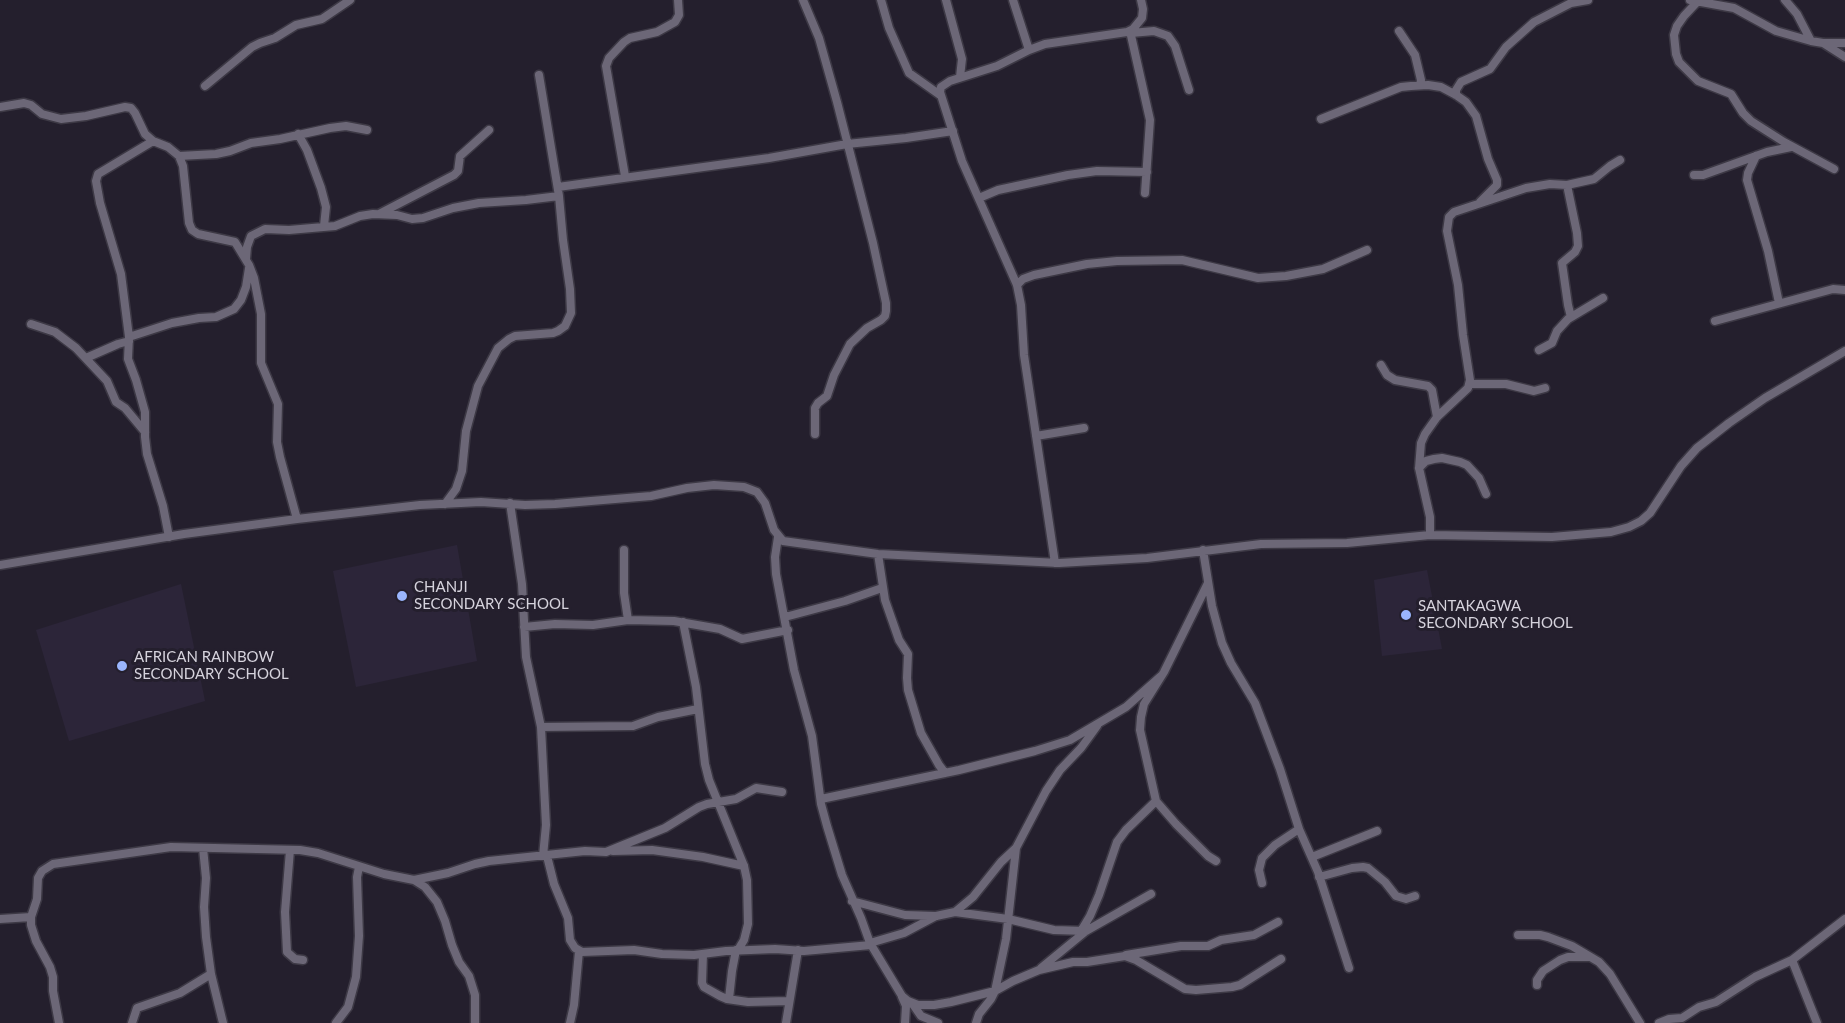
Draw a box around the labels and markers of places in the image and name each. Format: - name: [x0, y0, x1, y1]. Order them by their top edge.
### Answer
- place label: CHANJI SECONDARY SCHOOL: [414, 578, 569, 613]
- marker: CHANJI SECONDARY SCHOOL: [395, 589, 409, 603]
- place label: SANTAKAGWA SECONDARY SCHOOL: [1418, 597, 1573, 632]
- marker: SANTAKAGWA SECONDARY SCHOOL: [1399, 608, 1413, 622]
- place label: AFRICAN RAINBOW SECONDARY SCHOOL: [134, 648, 289, 683]
- marker: AFRICAN RAINBOW SECONDARY SCHOOL: [115, 659, 129, 673]

